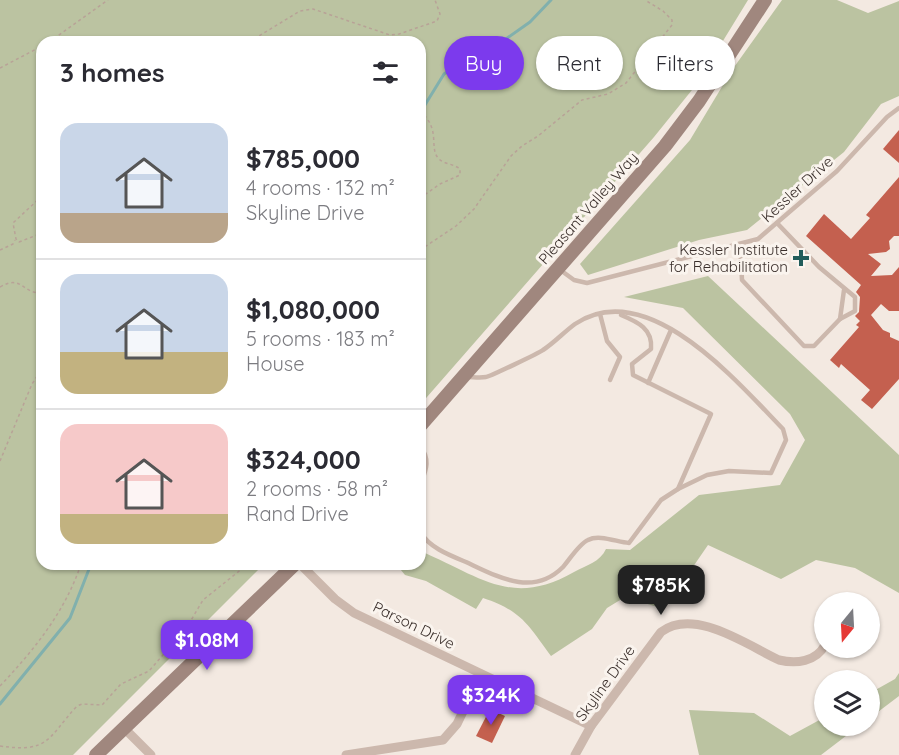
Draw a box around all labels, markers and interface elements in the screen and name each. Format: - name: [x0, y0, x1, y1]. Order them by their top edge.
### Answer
- chip: Buy: [444, 36, 524, 90]
- chip: Rent: [536, 36, 623, 90]
- chip: Filters: [635, 36, 735, 90]
- text: 3 homes: [60, 56, 165, 89]
- icon: filters: [369, 56, 402, 89]
- text: $785,000: [246, 142, 360, 175]
- icon: home: [108, 147, 180, 219]
- street label: Pleasant Valley Way: [534, 148, 642, 268]
- street label: Kessler Drive: [757, 152, 837, 226]
- text: 4 rooms · 132 m²: [246, 175, 395, 200]
- text: Skyline Drive: [246, 200, 365, 225]
- place label: Kessler Institute for Rehabilitation: [669, 240, 788, 276]
- marker: Kessler Institute for Rehabilitation: [792, 249, 810, 267]
- text: $1,080,000: [246, 293, 380, 326]
- icon: home: [108, 298, 180, 370]
- text: 5 rooms · 183 m²: [246, 326, 395, 351]
- text: House: [246, 351, 305, 376]
- text: $324,000: [246, 443, 361, 476]
- icon: home: [108, 448, 180, 520]
- text: 2 rooms · 58 m²: [246, 476, 388, 501]
- text: Rand Drive: [246, 501, 349, 526]
- pin: $785K: [619, 565, 703, 616]
- text: $785K: [632, 572, 690, 597]
- north arrow: [814, 592, 880, 658]
- map controls: [814, 592, 880, 736]
- street label: Parson Drive: [370, 597, 458, 653]
- pin: $1.08M: [158, 620, 256, 671]
- text: $1.08M: [175, 627, 239, 652]
- street label: Skyline Drive: [571, 641, 639, 725]
- button: layers: [814, 670, 880, 736]
- pin: $324K: [449, 675, 533, 726]
- text: $324K: [462, 682, 520, 707]

